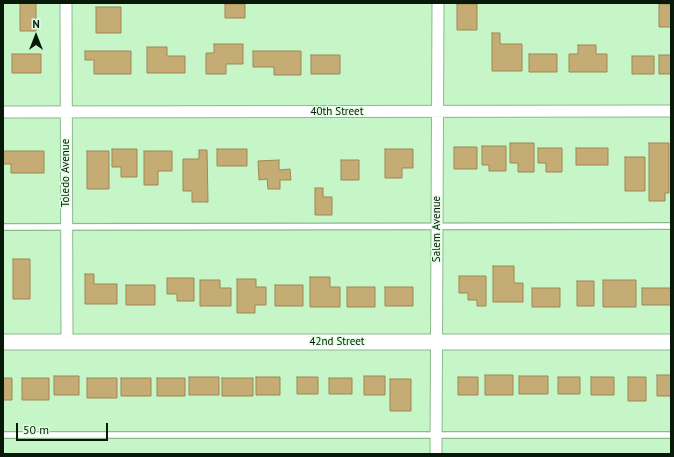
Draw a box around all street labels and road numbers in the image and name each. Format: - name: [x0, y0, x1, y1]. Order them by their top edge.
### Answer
- street label: 40th Street: [311, 105, 363, 119]
- street label: Toledo Avenue: [59, 139, 73, 207]
- street label: Salem Avenue: [430, 196, 444, 262]
- street label: 42nd Street: [310, 335, 364, 349]

